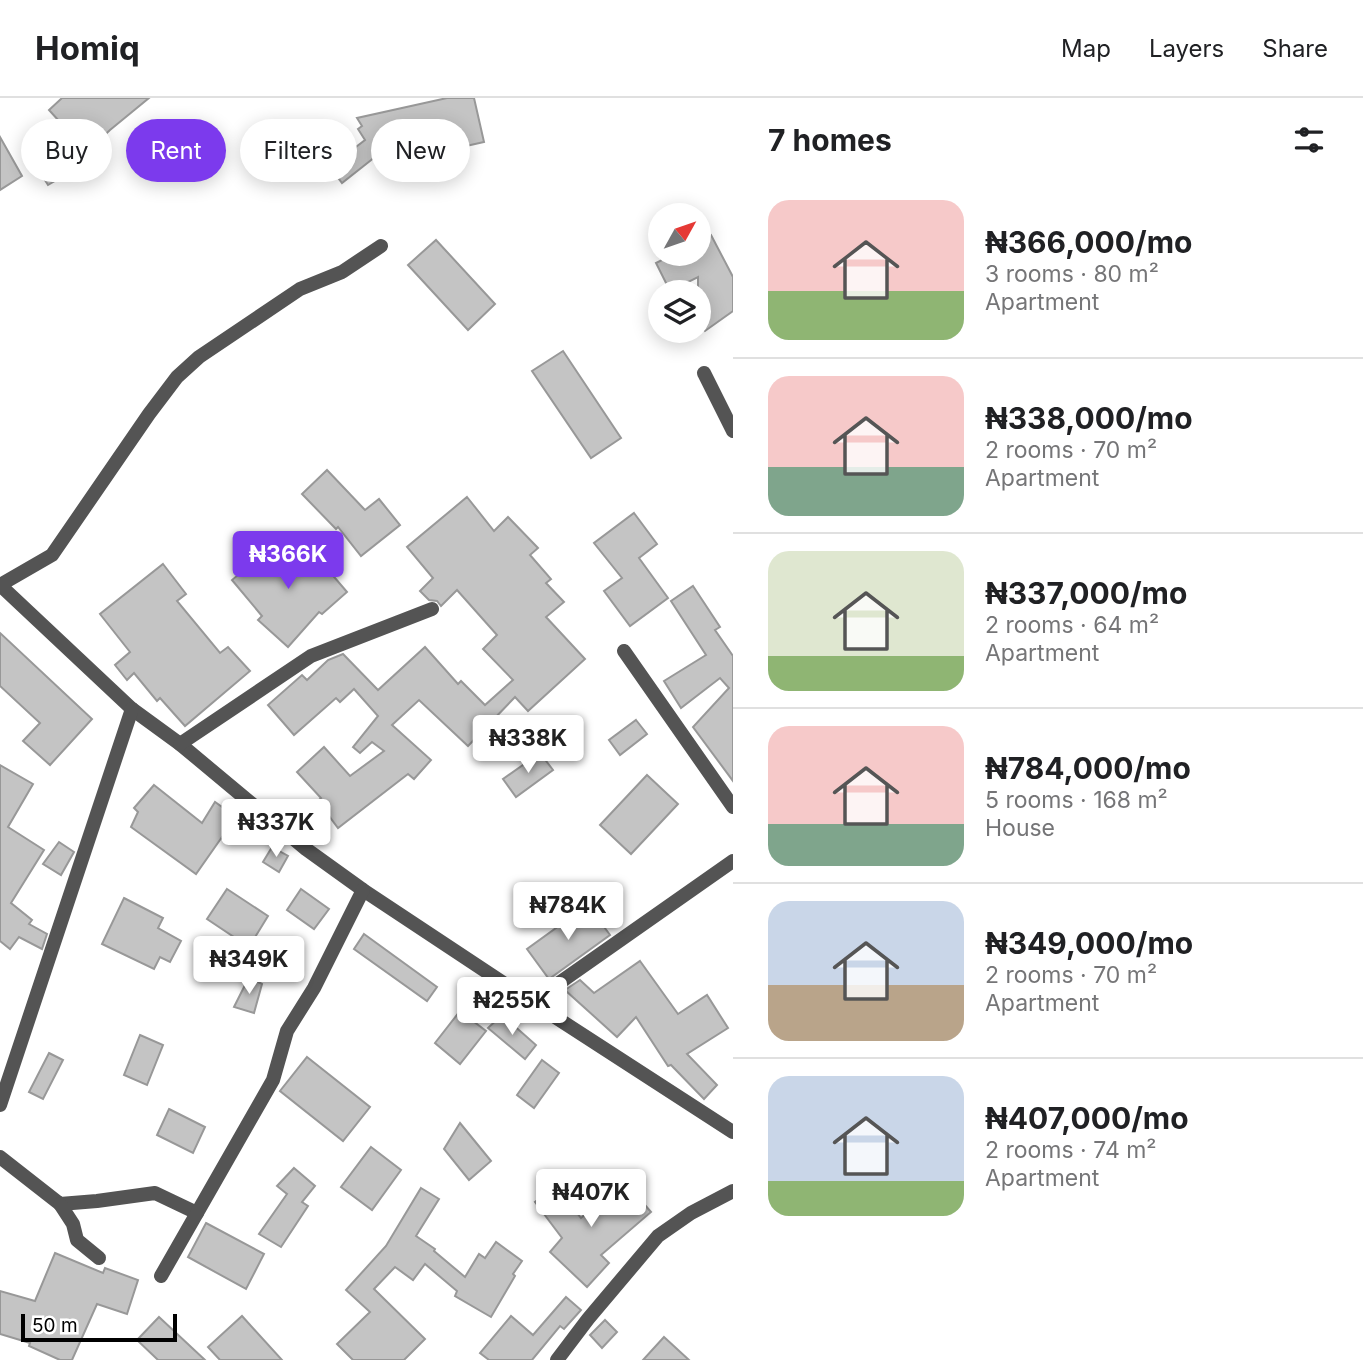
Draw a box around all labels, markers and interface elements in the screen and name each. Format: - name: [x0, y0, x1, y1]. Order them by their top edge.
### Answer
- text: Homiq: [35, 28, 140, 68]
- text: Map: [1061, 34, 1111, 63]
- text: Layers: [1149, 34, 1224, 63]
- text: Share: [1262, 34, 1328, 63]
- chip: Buy: [21, 119, 112, 182]
- chip: Rent: [126, 119, 226, 182]
- chip: Filters: [240, 119, 357, 182]
- chip: New: [371, 119, 470, 182]
- icon: filters: [1290, 121, 1328, 159]
- text: 7 homes: [768, 122, 892, 158]
- north arrow: [648, 203, 710, 266]
- map controls: [648, 203, 711, 343]
- text: ₦366,000/mo: [985, 224, 1192, 260]
- icon: home: [824, 228, 908, 312]
- text: 3 rooms · 80 m²: [985, 260, 1159, 288]
- button: layers: [648, 280, 711, 343]
- text: Apartment: [985, 288, 1099, 316]
- text: ₦338,000/mo: [985, 400, 1193, 436]
- icon: home: [824, 404, 908, 488]
- text: 2 rooms · 70 m²: [985, 436, 1157, 464]
- text: Apartment: [985, 464, 1099, 492]
- pin: ₦366K: [239, 532, 337, 591]
- text: ₦366K: [249, 540, 327, 568]
- text: ₦337,000/mo: [985, 575, 1187, 611]
- icon: home: [824, 579, 908, 663]
- text: 2 rooms · 64 m²: [985, 611, 1159, 639]
- text: Apartment: [985, 639, 1099, 667]
- pin: ₦338K: [479, 716, 577, 775]
- text: ₦338K: [489, 724, 567, 752]
- text: ₦784,000/mo: [985, 750, 1191, 786]
- icon: home: [824, 754, 908, 838]
- text: 5 rooms · 168 m²: [985, 786, 1168, 814]
- pin: ₦337K: [227, 800, 325, 859]
- text: ₦337K: [237, 808, 315, 836]
- text: House: [985, 814, 1055, 842]
- pin: ₦784K: [519, 882, 617, 942]
- text: ₦784K: [529, 891, 607, 919]
- text: ₦349,000/mo: [985, 925, 1193, 961]
- icon: home: [824, 929, 908, 1013]
- pin: ₦349K: [200, 936, 298, 996]
- text: ₦349K: [209, 945, 289, 973]
- text: 2 rooms · 70 m²: [985, 961, 1157, 989]
- pin: ₦255K: [463, 978, 561, 1037]
- text: ₦255K: [473, 986, 551, 1014]
- text: Apartment: [985, 989, 1099, 1017]
- text: ₦407,000/mo: [985, 1100, 1189, 1136]
- icon: home: [824, 1104, 908, 1188]
- text: 2 rooms · 74 m²: [985, 1136, 1157, 1164]
- text: Apartment: [985, 1164, 1099, 1192]
- pin: ₦407K: [542, 1170, 640, 1229]
- text: ₦407K: [552, 1178, 630, 1206]
- scale bar: [21, 1311, 177, 1343]
- text: 50 m: [32, 1314, 78, 1337]

